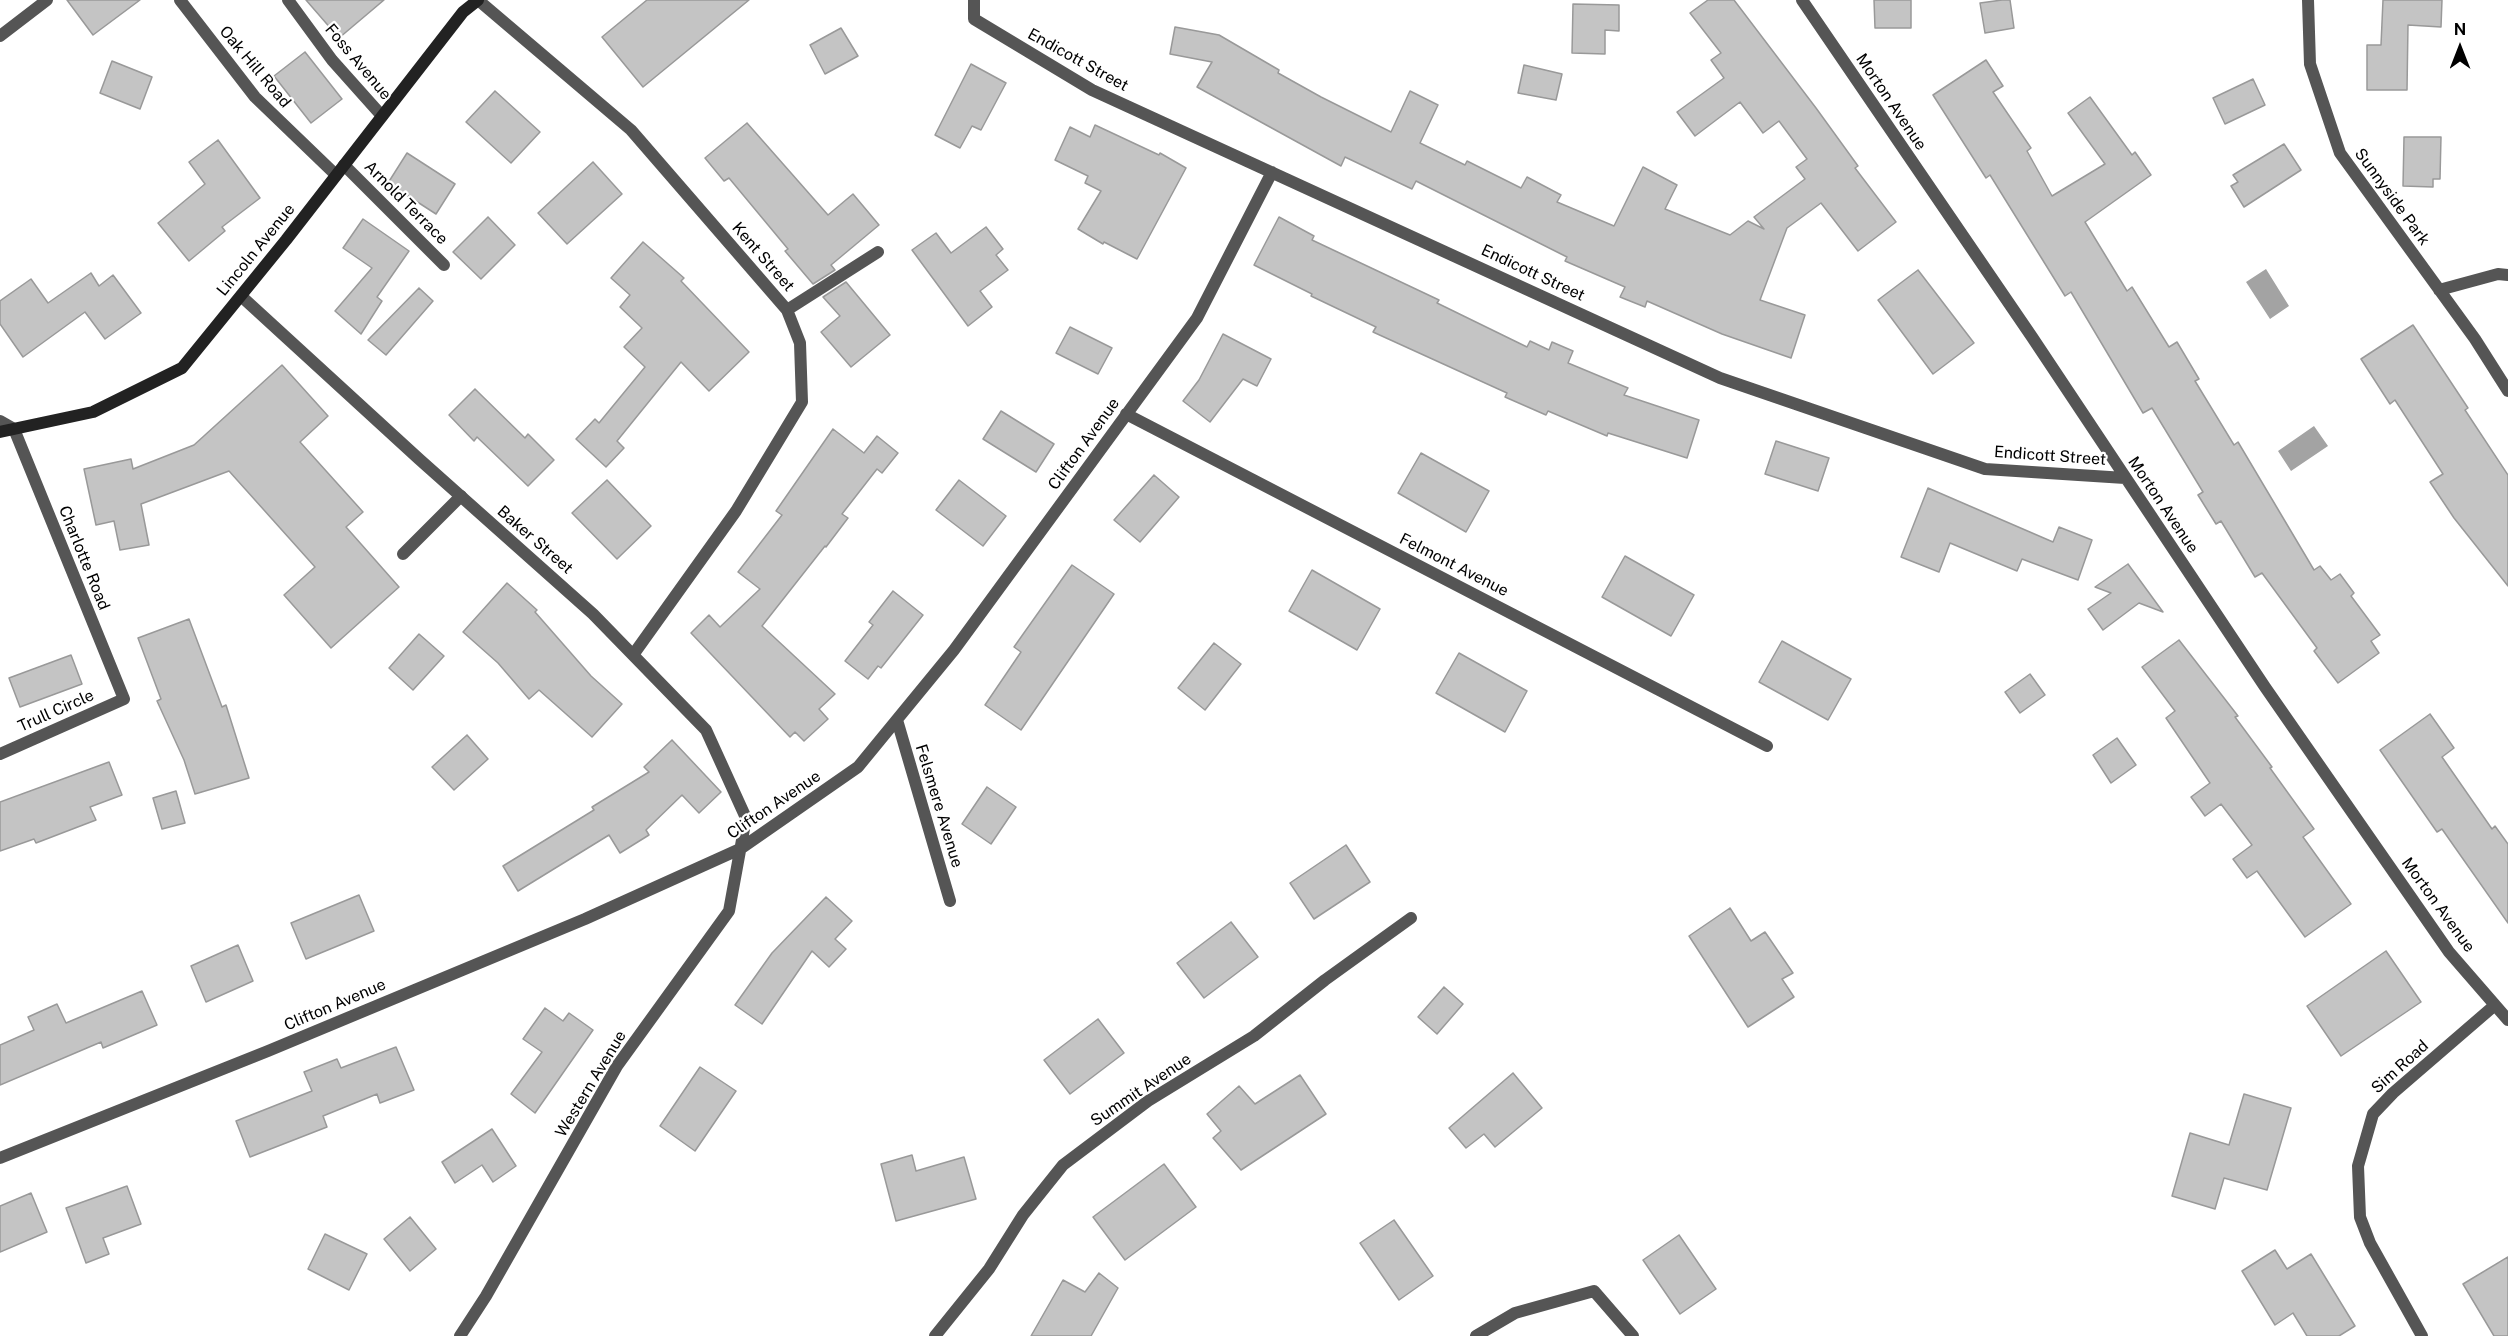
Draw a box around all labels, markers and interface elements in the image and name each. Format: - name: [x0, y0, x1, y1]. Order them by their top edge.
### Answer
- north arrow: [2430, 18, 2490, 78]
- street label: Foss Avenue: [321, 20, 395, 104]
- text: N: [2454, 20, 2466, 39]
- street label: Oak Hill Road: [215, 22, 295, 112]
- street label: Endicott Street: [1024, 24, 1132, 96]
- street label: Morton Avenue: [1852, 50, 1930, 154]
- street label: Sunnyside Park: [2350, 145, 2434, 249]
- street label: Arnold Terrace: [360, 157, 452, 249]
- street label: Lincoln Avenue: [213, 200, 299, 300]
- street label: Kent Street: [728, 219, 798, 295]
- street label: Endicott Street: [1478, 241, 1588, 305]
- street label: Clifton Avenue: [1044, 394, 1124, 494]
- street label: Endicott Street: [1993, 443, 2107, 469]
- street label: Morton Avenue: [2124, 453, 2202, 557]
- street label: Baker Street: [493, 502, 577, 578]
- street label: Charlotte Road: [54, 503, 114, 613]
- street label: Felmont Avenue: [1396, 529, 1512, 601]
- street label: Trull Circle: [15, 686, 97, 736]
- street label: Felsmere Avenue: [911, 742, 967, 870]
- street label: Clifton Avenue: [724, 767, 824, 843]
- street label: Morton Avenue: [2397, 854, 2479, 956]
- street label: Clifton Avenue: [281, 975, 389, 1035]
- street label: Western Avenue: [552, 1027, 630, 1141]
- street label: Sim Road: [2367, 1036, 2433, 1098]
- street label: Summit Avenue: [1087, 1049, 1195, 1131]

